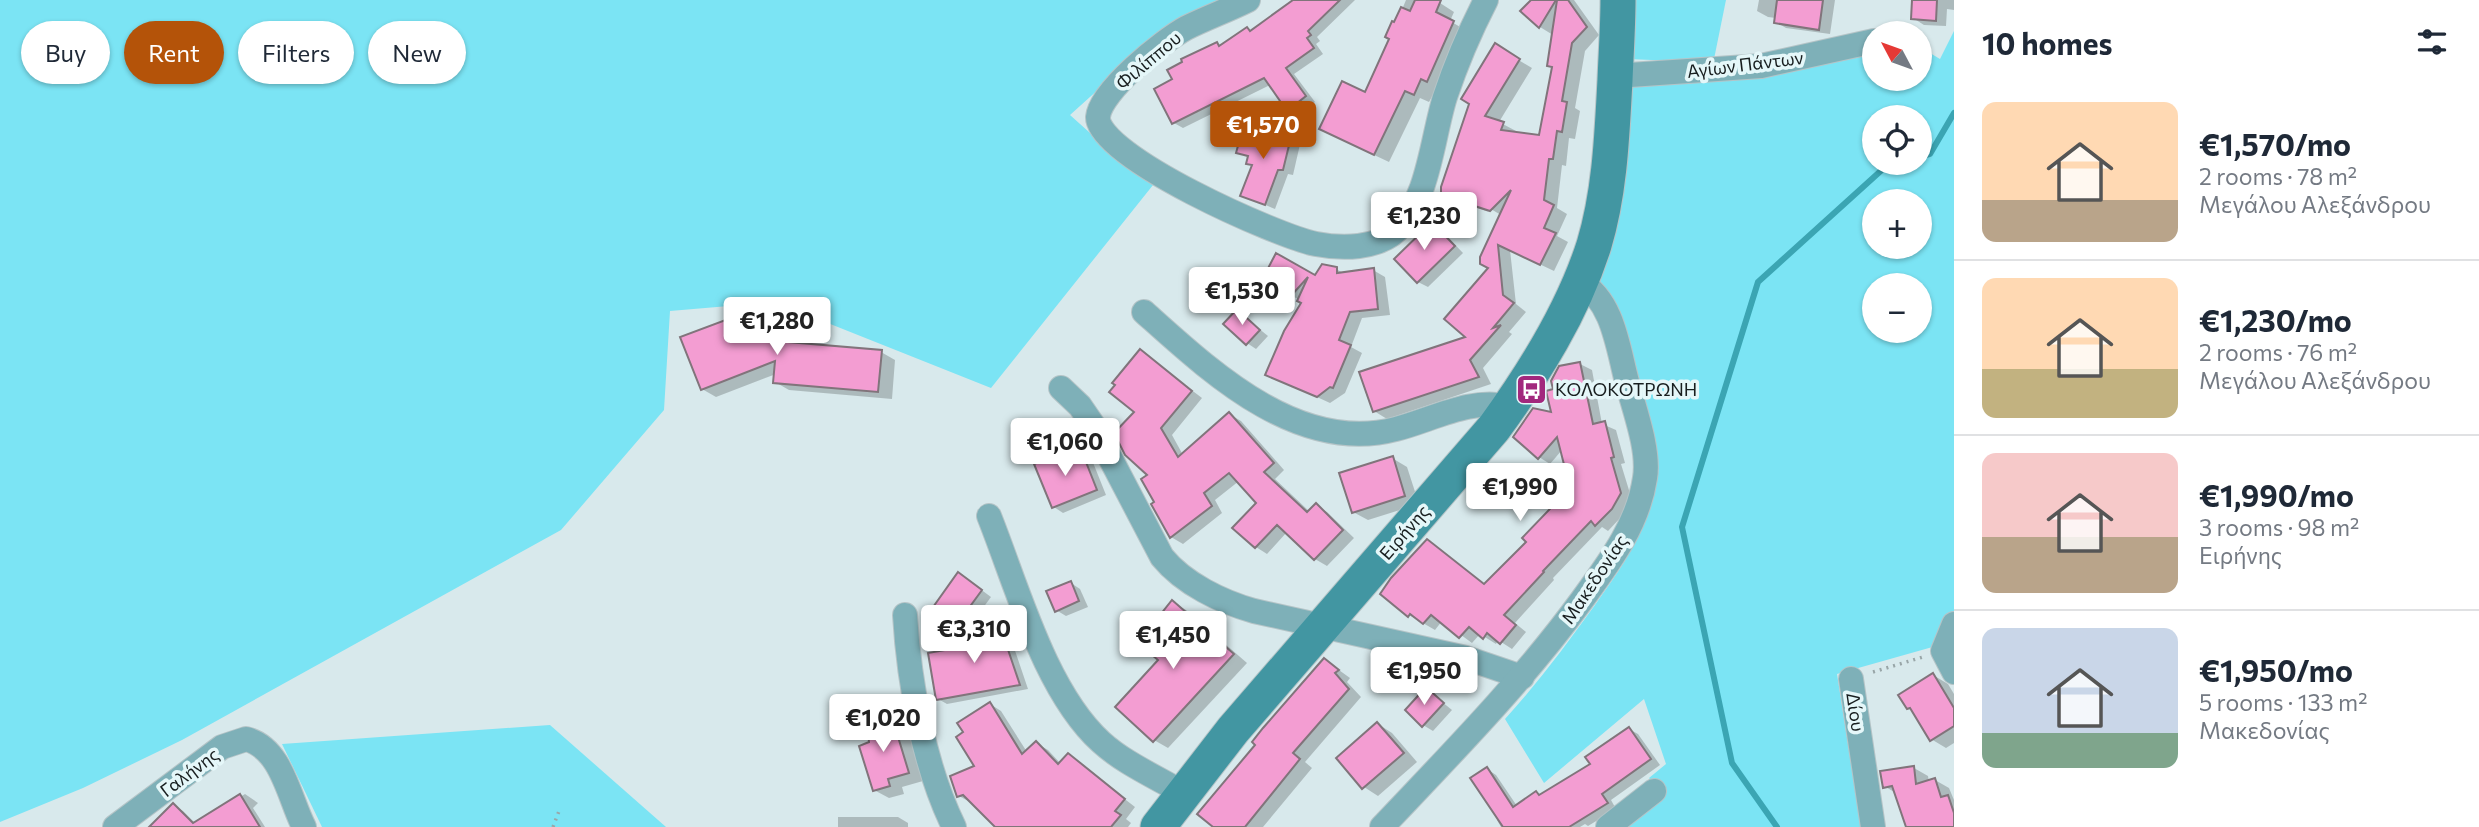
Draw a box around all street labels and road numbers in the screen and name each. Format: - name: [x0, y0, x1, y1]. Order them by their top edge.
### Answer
- street label: Φιλίππου: [1111, 26, 1185, 94]
- street label: Αγίων Πάντων: [1685, 46, 1805, 82]
- street label: Ειρήνης: [1374, 500, 1434, 564]
- street label: Μακεδονίας: [1556, 530, 1632, 628]
- street label: Δίου: [1842, 691, 1870, 733]
- street label: Γαλήνης: [155, 743, 223, 801]

